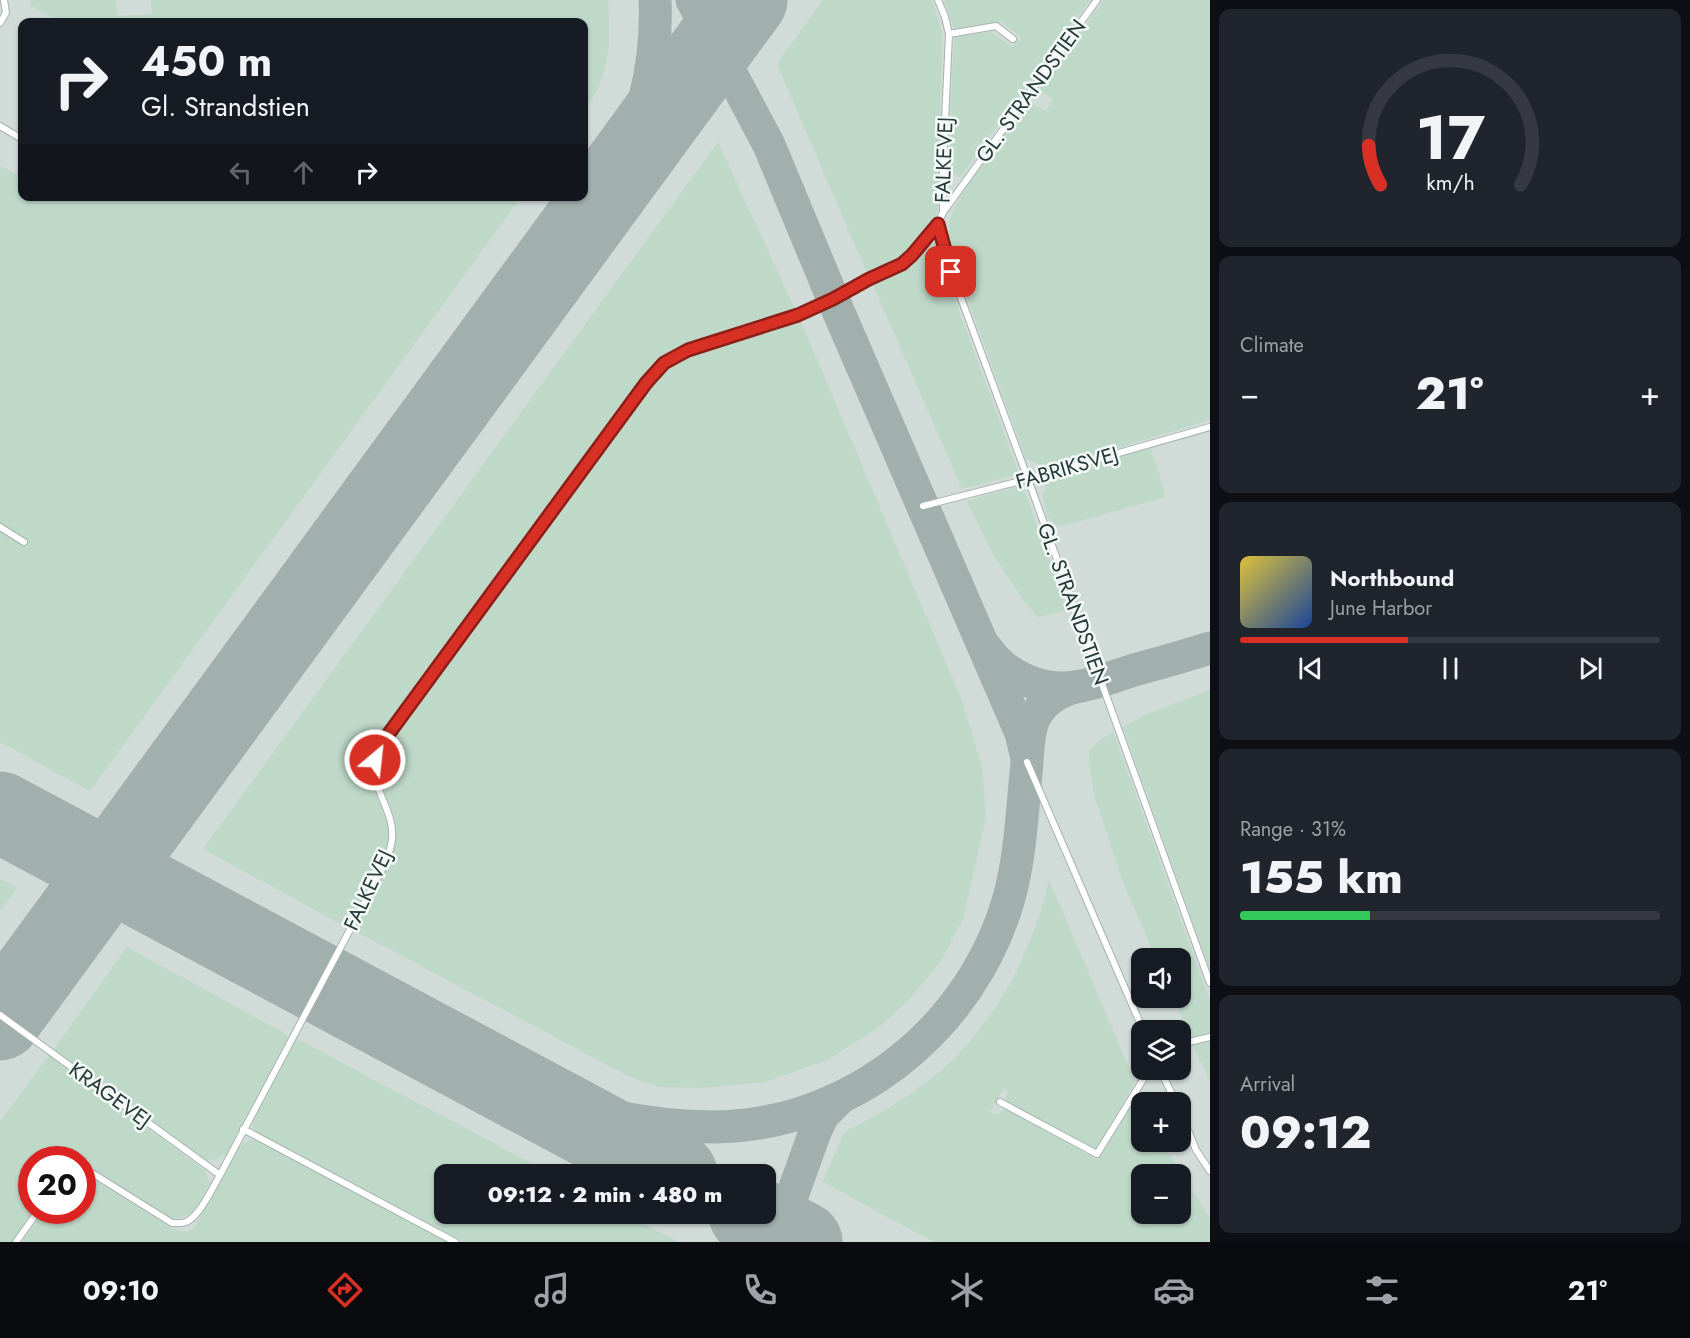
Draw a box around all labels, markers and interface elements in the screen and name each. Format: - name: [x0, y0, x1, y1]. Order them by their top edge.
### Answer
- street label: GL. STRANDSTIEN: [969, 13, 1093, 169]
- text: 450 m: [141, 31, 272, 92]
- icon: right: [42, 42, 120, 120]
- text: Gl. Strandstien: [141, 87, 310, 126]
- text: 17: [1415, 92, 1485, 182]
- street label: FALKEVEJ: [928, 116, 960, 204]
- icon: left: [224, 156, 257, 189]
- icon: ahead: [287, 156, 320, 189]
- icon: right: [350, 156, 383, 189]
- text: km/h: [1426, 167, 1474, 198]
- pin: [925, 246, 976, 297]
- icon: arrive: [934, 255, 967, 288]
- text: Climate: [1240, 331, 1304, 360]
- text: 21°: [1416, 361, 1484, 426]
- text: −: [1240, 370, 1259, 417]
- text: +: [1640, 370, 1660, 417]
- street label: FABRIKSVEJ: [1012, 439, 1122, 497]
- street label: GL. STRANDSTIEN: [1030, 519, 1116, 689]
- text: Northbound: [1330, 562, 1454, 594]
- text: June Harbor: [1330, 594, 1432, 623]
- icon: previous: [1294, 652, 1327, 685]
- icon: pause: [1434, 652, 1467, 685]
- icon: next: [1574, 652, 1607, 685]
- position arrow: [343, 728, 407, 792]
- text: Range · 31%: [1240, 815, 1346, 844]
- street label: FALKEVEJ: [336, 845, 400, 935]
- text: 155 km: [1240, 845, 1403, 910]
- map controls: [1131, 948, 1191, 1224]
- button: sound: [1131, 948, 1191, 1008]
- button: layers: [1131, 1020, 1191, 1080]
- street label: KRAGEVEJ: [63, 1055, 157, 1135]
- text: Arrival: [1240, 1070, 1295, 1099]
- button: +: [1131, 1092, 1191, 1152]
- text: 09:12: [1240, 1100, 1371, 1165]
- speed limit sign: 20: [18, 1146, 96, 1224]
- button: −: [1131, 1164, 1191, 1224]
- text: 09:12 · 2 min · 480 m: [488, 1178, 722, 1210]
- icon: directions: [324, 1269, 366, 1311]
- icon: music: [531, 1269, 573, 1311]
- icon: phone: [739, 1269, 781, 1311]
- icon: climate: [946, 1269, 988, 1311]
- icon: car: [1153, 1269, 1195, 1311]
- icon: filters: [1361, 1269, 1403, 1311]
- text: 09:10: [83, 1271, 159, 1310]
- text: 21°: [1568, 1271, 1607, 1310]

